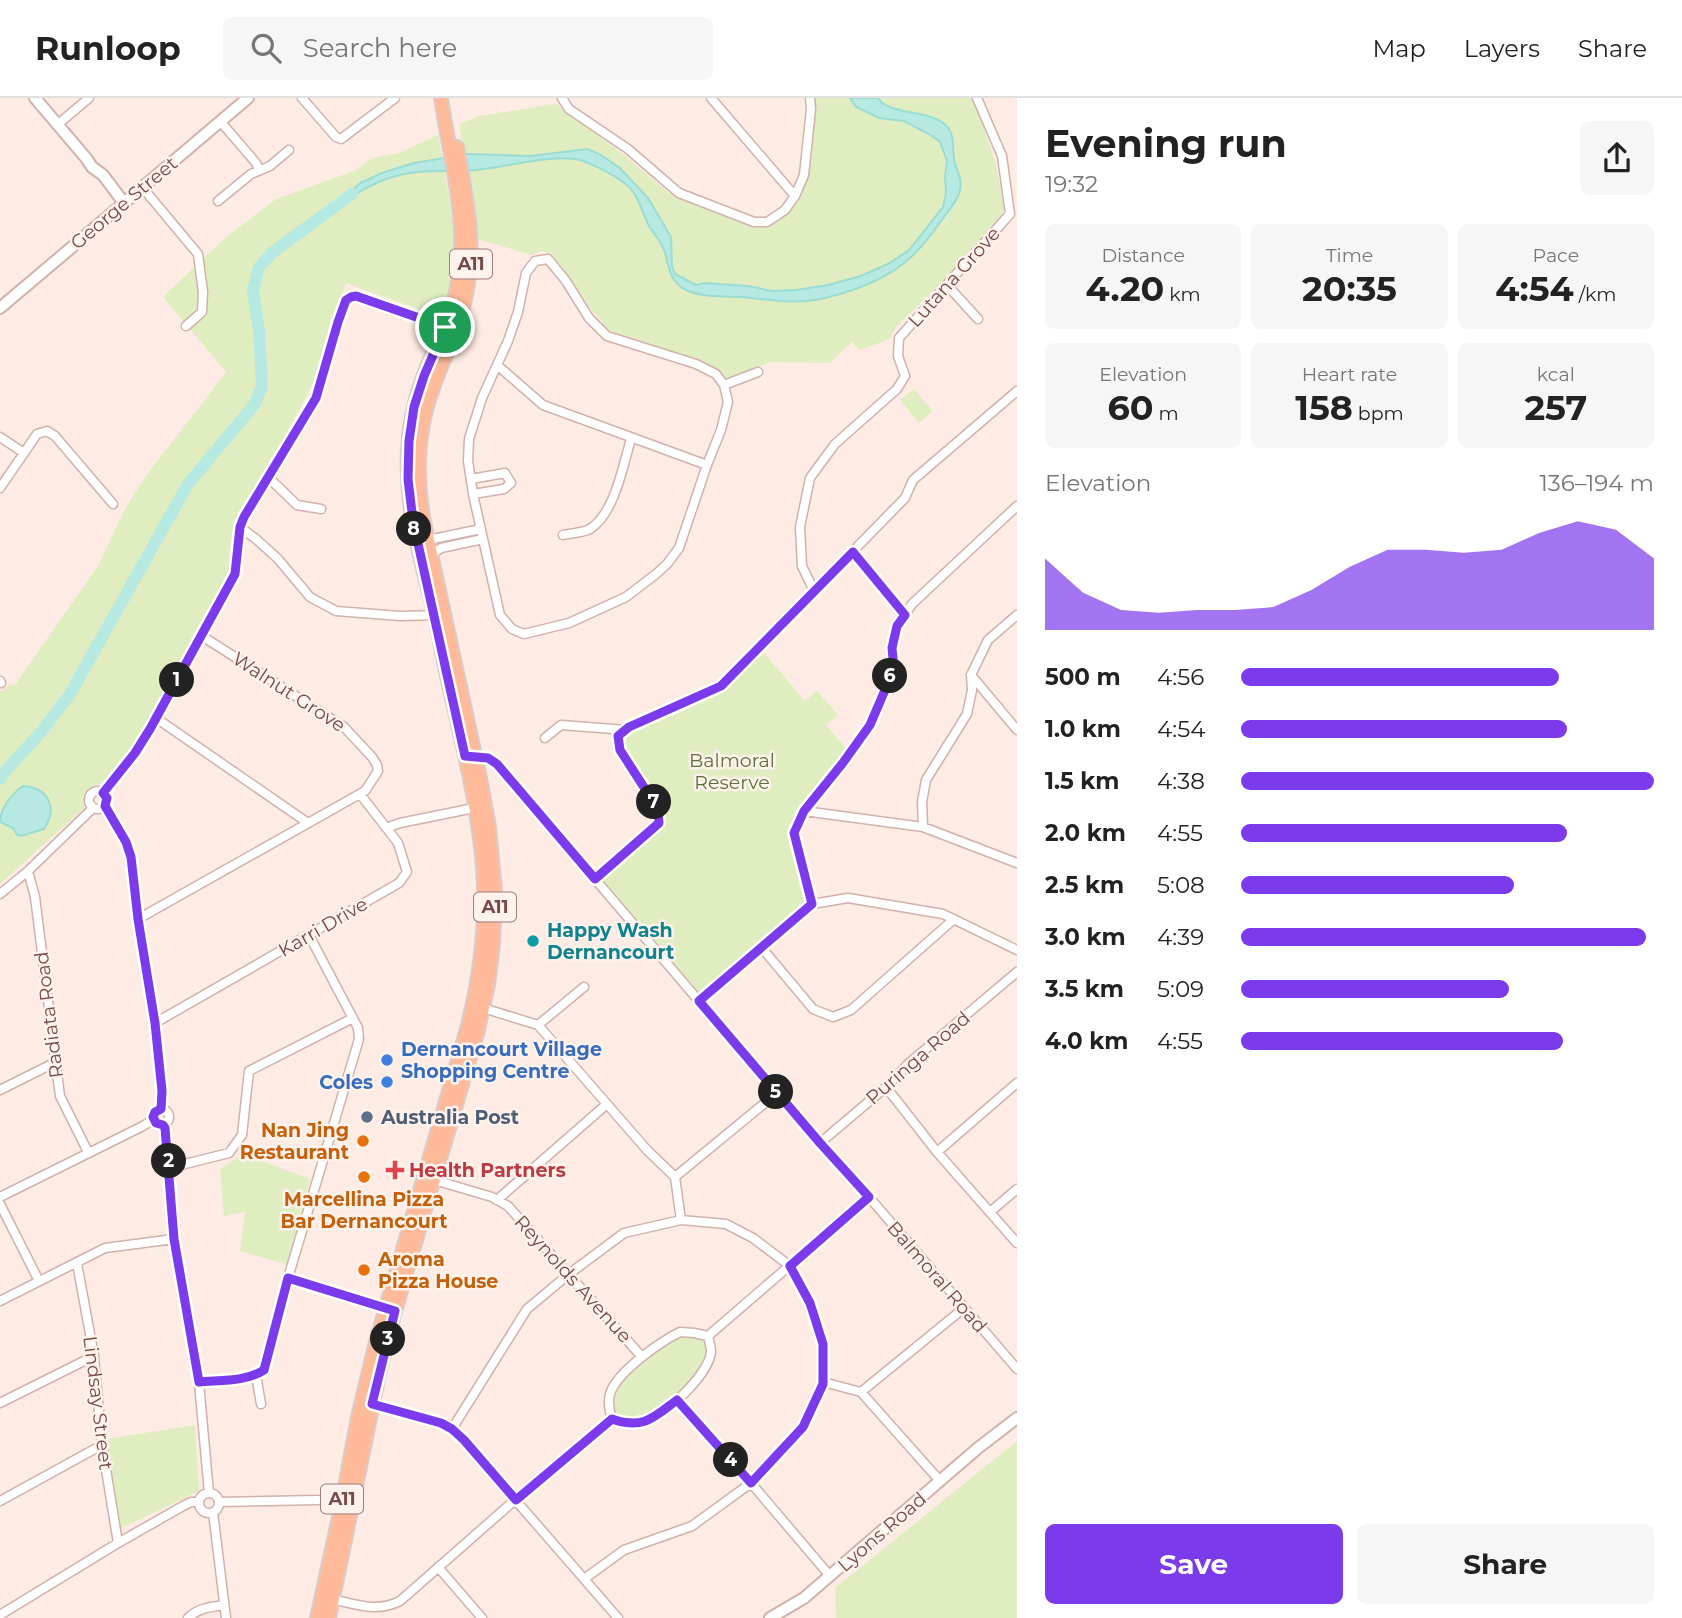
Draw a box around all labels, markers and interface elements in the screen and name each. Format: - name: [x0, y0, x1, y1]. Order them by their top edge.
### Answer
- search box: [223, 17, 713, 80]
- text: Runloop: [35, 28, 181, 68]
- icon: search: [247, 29, 285, 67]
- text: Search here: [303, 32, 457, 64]
- text: Map: [1372, 34, 1426, 63]
- text: Layers: [1464, 34, 1540, 63]
- text: Share: [1578, 34, 1647, 63]
- text: Evening run: [1045, 120, 1287, 167]
- button: share: [1580, 121, 1654, 195]
- street label: George Street: [66, 151, 182, 254]
- text: 19:32: [1045, 170, 1098, 198]
- street label: Lutana Grove: [903, 222, 1005, 332]
- text: Distance: [1101, 244, 1185, 267]
- text: Time: [1326, 244, 1373, 267]
- text: Pace: [1533, 244, 1579, 267]
- road number: A11: [450, 250, 492, 279]
- text: 4.20: [1086, 267, 1164, 310]
- text: 20:35: [1302, 267, 1397, 310]
- text: 4:54: [1495, 267, 1574, 310]
- text: km: [1164, 283, 1201, 306]
- text: /km: [1574, 283, 1616, 306]
- pin: [415, 297, 475, 357]
- icon: arrive: [426, 308, 464, 346]
- text: Elevation: [1099, 363, 1187, 386]
- text: Heart rate: [1302, 363, 1397, 386]
- text: kcal: [1537, 363, 1575, 386]
- text: 60: [1108, 386, 1154, 429]
- text: 158: [1295, 386, 1353, 429]
- text: 257: [1524, 386, 1587, 429]
- text: m: [1154, 402, 1179, 425]
- text: bpm: [1353, 402, 1404, 425]
- text: Elevation: [1045, 469, 1151, 497]
- text: 136–194 m: [1540, 469, 1654, 497]
- pin: 8: [396, 512, 432, 546]
- text: 8: [407, 517, 420, 540]
- street label: Walnut Grove: [228, 647, 350, 737]
- pin: 6: [872, 658, 908, 694]
- pin: 1: [160, 662, 194, 698]
- text: 500 m: [1045, 663, 1121, 691]
- text: 4:56: [1157, 663, 1204, 691]
- text: 6: [883, 664, 896, 687]
- text: 1: [173, 668, 180, 691]
- text: 1.0 km: [1045, 715, 1121, 743]
- text: 4:54: [1157, 715, 1205, 743]
- park label: Balmoral Reserve: [689, 749, 775, 794]
- text: 1.5 km: [1045, 767, 1119, 795]
- text: 4:38: [1157, 767, 1205, 795]
- pin: 7: [636, 784, 672, 820]
- text: 7: [648, 790, 659, 813]
- text: 2.0 km: [1045, 819, 1126, 847]
- text: 4:55: [1157, 819, 1203, 847]
- text: 2.5 km: [1045, 871, 1124, 899]
- text: 5:08: [1157, 871, 1205, 899]
- street label: Karri Drive: [274, 892, 372, 962]
- road number: A11: [474, 892, 516, 922]
- place label: Happy Wash Dernancourt: [547, 919, 674, 964]
- text: 3.0 km: [1045, 923, 1126, 951]
- text: 4:39: [1157, 923, 1204, 951]
- marker: Happy Wash Dernancourt: [525, 933, 541, 949]
- street label: Radiata Road: [30, 950, 68, 1080]
- text: 3.5 km: [1045, 975, 1124, 1003]
- text: 5:09: [1157, 975, 1204, 1003]
- street label: Puringa Road: [861, 1006, 975, 1110]
- text: 4.0 km: [1045, 1027, 1128, 1055]
- text: 4:55: [1157, 1027, 1203, 1055]
- place label: Dernancourt Village Shopping Centre: [401, 1038, 602, 1083]
- marker: Dernancourt Village Shopping Centre: [379, 1052, 395, 1068]
- place label: Coles: [319, 1071, 373, 1094]
- marker: Coles: [379, 1074, 395, 1090]
- pin: 5: [758, 1074, 794, 1110]
- text: 5: [770, 1080, 781, 1103]
- place label: Australia Post: [380, 1106, 519, 1129]
- marker: Australia Post: [359, 1109, 375, 1125]
- place label: Nan Jing Restaurant: [240, 1119, 349, 1164]
- marker: Nan Jing Restaurant: [355, 1133, 371, 1149]
- pin: 2: [152, 1144, 186, 1178]
- text: 2: [163, 1149, 174, 1172]
- place label: Health Partners: [409, 1159, 566, 1182]
- marker: Health Partners: [387, 1162, 403, 1178]
- marker: Marcellina Pizza Bar Dernancourt: [356, 1169, 372, 1185]
- place label: Marcellina Pizza Bar Dernancourt: [280, 1188, 448, 1233]
- street label: Reynolds Avenue: [510, 1210, 636, 1348]
- street label: Balmoral Road: [882, 1216, 992, 1338]
- place label: Aroma Pizza House: [377, 1248, 498, 1293]
- marker: Aroma Pizza House: [356, 1262, 372, 1278]
- pin: 3: [370, 1322, 406, 1356]
- text: 3: [382, 1327, 393, 1350]
- street label: Lindsay Street: [78, 1335, 118, 1472]
- pin: 4: [714, 1442, 748, 1478]
- text: 4: [724, 1448, 737, 1471]
- road number: A11: [321, 1484, 363, 1514]
- street label: Lyons Road: [833, 1487, 931, 1577]
- button: Save: [1045, 1524, 1343, 1604]
- button: Share: [1357, 1524, 1654, 1604]

